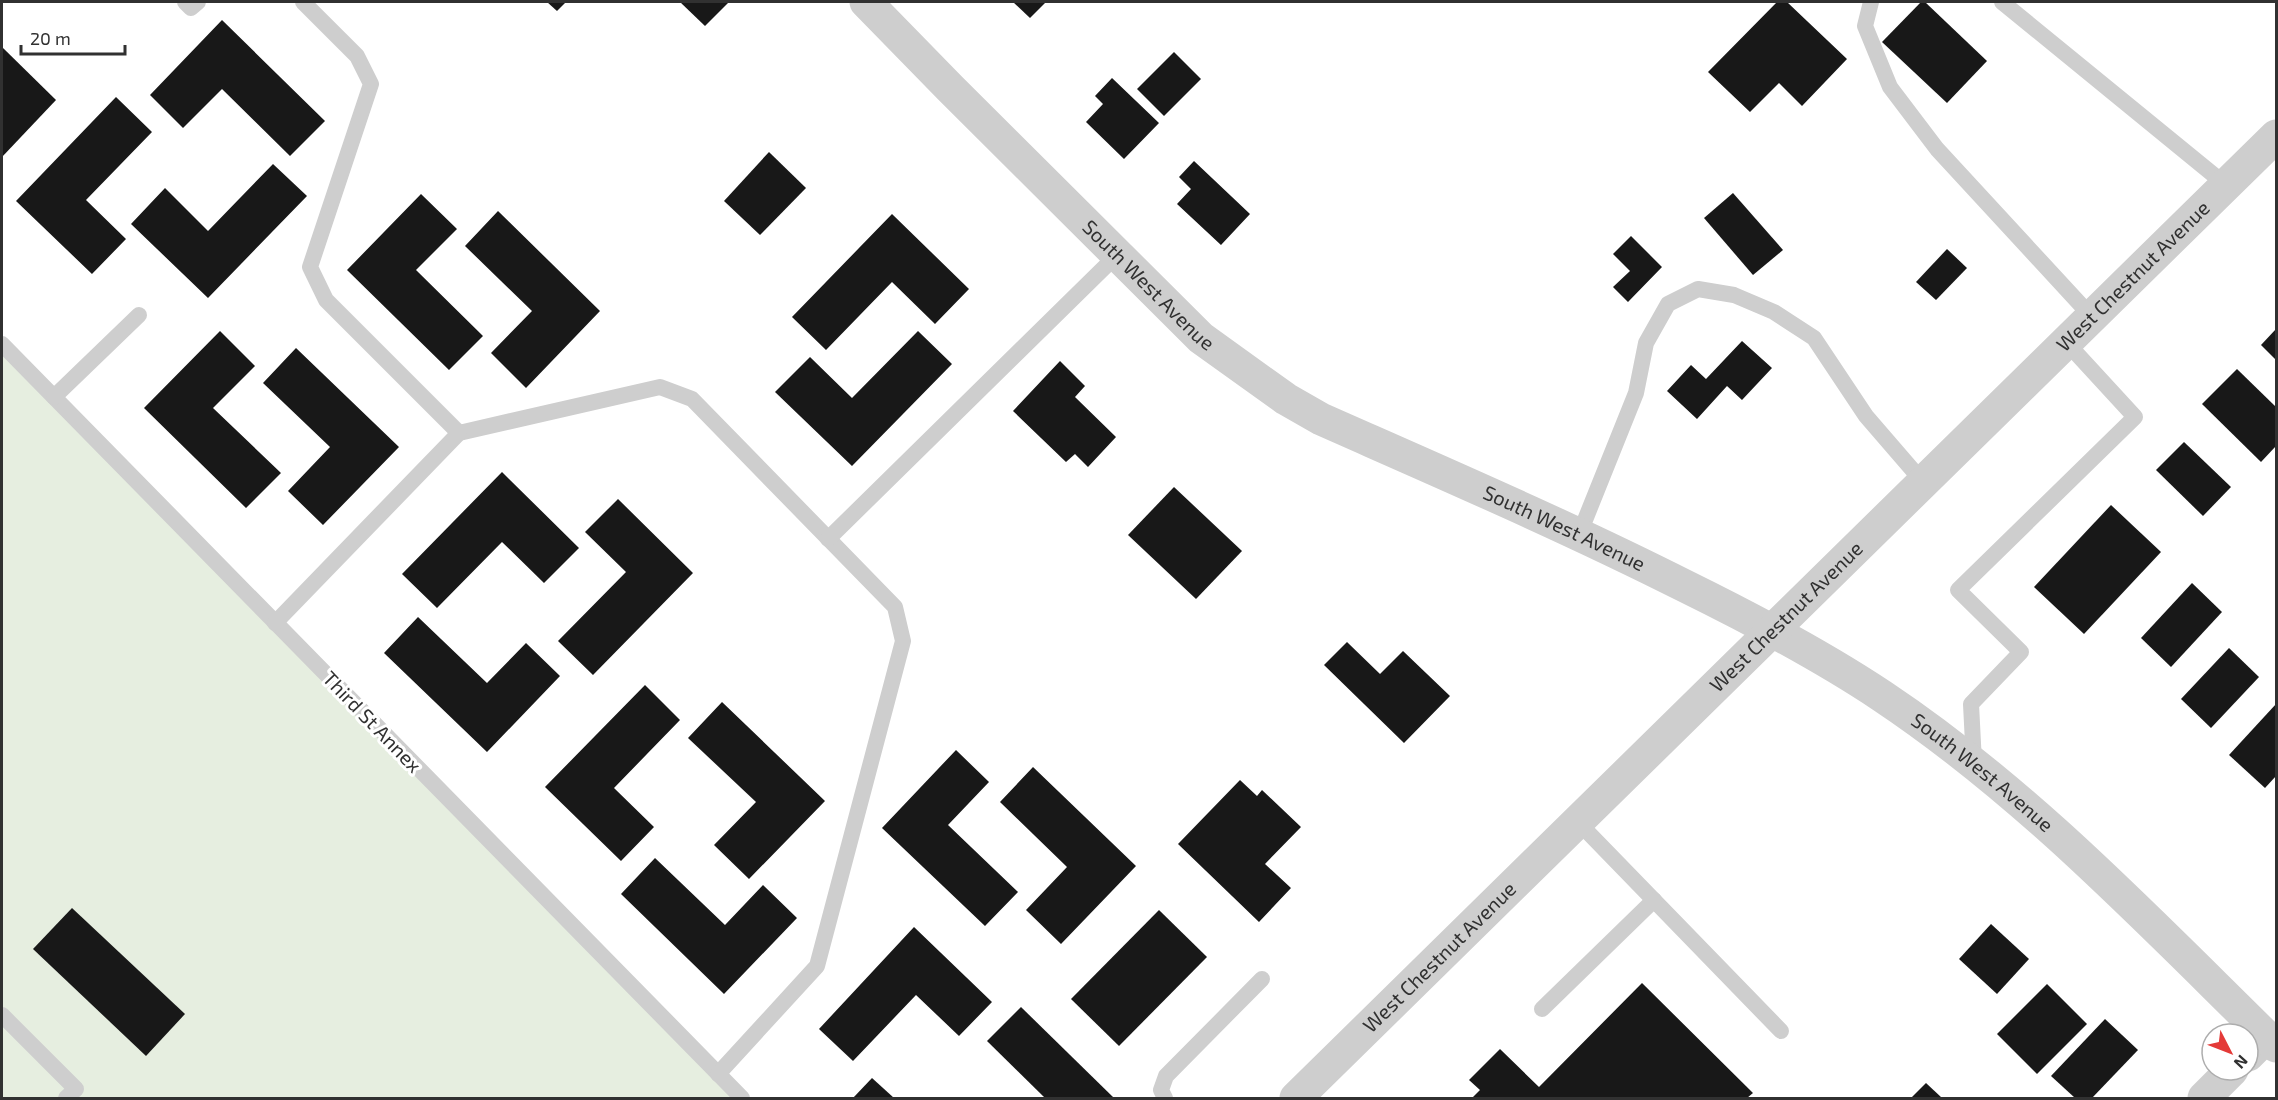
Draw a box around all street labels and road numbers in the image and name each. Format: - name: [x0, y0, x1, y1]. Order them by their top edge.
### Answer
- street label: West Chestnut Avenue: [2051, 195, 2214, 356]
- street label: South West Avenue: [1078, 214, 1219, 355]
- street label: South West Avenue: [1480, 480, 1649, 575]
- street label: West Chestnut Avenue: [1704, 536, 1867, 696]
- street label: Third St Annex: [318, 666, 427, 777]
- street label: South West Avenue: [1907, 707, 2059, 836]
- street label: West Chestnut Avenue: [1357, 876, 1520, 1037]

